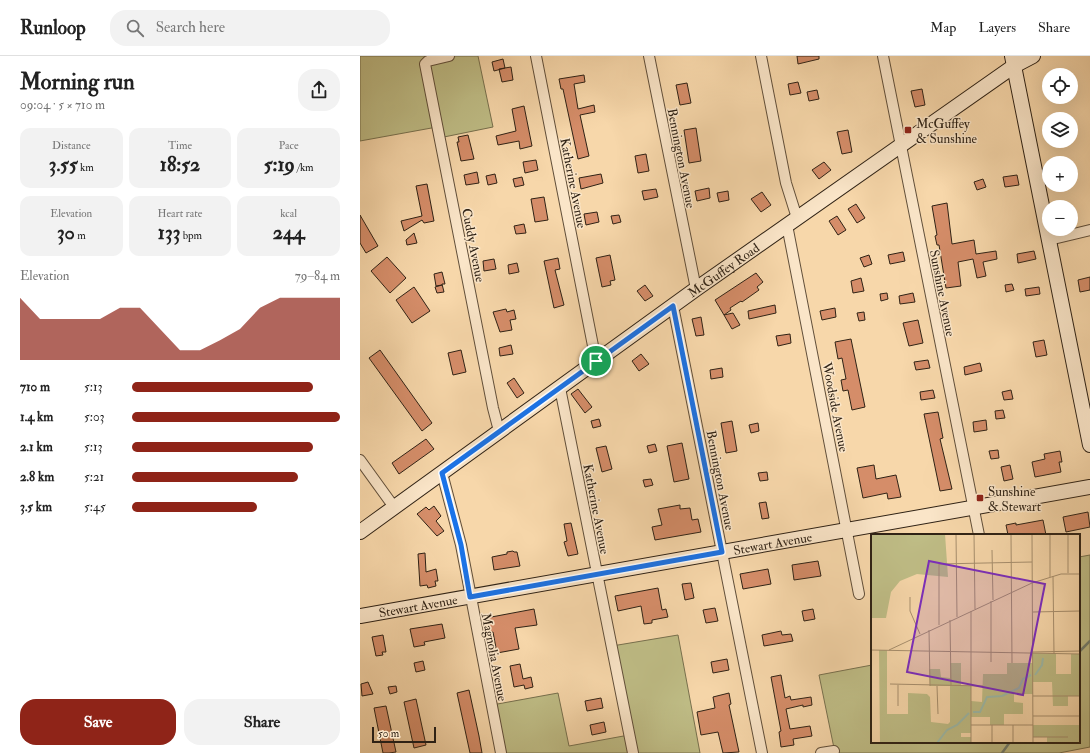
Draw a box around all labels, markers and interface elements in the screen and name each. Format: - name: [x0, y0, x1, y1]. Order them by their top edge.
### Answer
- search box: [110, 10, 390, 46]
- text: Runloop: [20, 16, 86, 40]
- icon: search: [124, 17, 146, 39]
- text: Search here: [156, 18, 225, 37]
- text: Map: [930, 19, 956, 36]
- text: Layers: [978, 19, 1016, 36]
- text: Share: [1038, 19, 1070, 36]
- text: Morning run: [20, 68, 135, 96]
- map controls: [1042, 68, 1078, 236]
- button: locate: [1042, 68, 1078, 104]
- button: share: [298, 69, 340, 111]
- text: 09:04 · 5 × 710 m: [20, 97, 105, 113]
- street label: Bennington Avenue: [663, 107, 699, 210]
- button: layers: [1042, 112, 1078, 148]
- place label: McGuffey & Sunshine: [916, 116, 978, 147]
- marker: McGuffey & Sunshine: [903, 125, 913, 135]
- street label: Katherine Avenue: [556, 137, 590, 230]
- text: Distance: [52, 139, 91, 152]
- text: Time: [168, 139, 192, 152]
- text: Pace: [279, 139, 299, 152]
- text: 3.55: [49, 152, 78, 177]
- text: 18:52: [160, 152, 200, 177]
- text: 5:19: [264, 152, 295, 177]
- button: +: [1042, 156, 1078, 192]
- text: km: [78, 161, 94, 174]
- text: /km: [295, 161, 314, 174]
- button: −: [1042, 200, 1078, 236]
- text: Elevation: [50, 207, 92, 220]
- text: Heart rate: [158, 207, 202, 220]
- text: kcal: [280, 207, 297, 220]
- street label: Cuddy Avenue: [457, 207, 488, 284]
- text: 30: [57, 220, 75, 245]
- text: 133: [158, 220, 180, 245]
- text: 244: [273, 220, 305, 245]
- text: m: [75, 229, 86, 242]
- text: bpm: [180, 229, 202, 242]
- street label: McGuffey Road: [685, 240, 763, 301]
- street label: Sunshine Avenue: [926, 249, 958, 338]
- text: Elevation: [20, 268, 70, 284]
- text: 79–84 m: [295, 268, 340, 284]
- pin: [579, 344, 613, 378]
- icon: arrive: [585, 350, 607, 372]
- street label: Woodside Avenue: [818, 360, 852, 454]
- text: 710 m: [20, 379, 50, 395]
- text: 5:13: [84, 379, 103, 395]
- text: 1.4 km: [20, 409, 53, 425]
- text: 5:03: [84, 409, 105, 425]
- street label: Bennington Avenue: [702, 429, 738, 532]
- text: 2.1 km: [20, 439, 53, 455]
- text: 5:13: [84, 439, 103, 455]
- street label: Katherine Avenue: [579, 463, 613, 556]
- text: 2.8 km: [20, 469, 54, 485]
- text: 5:21: [84, 469, 104, 485]
- place label: Sunshine & Stewart: [988, 484, 1041, 515]
- marker: Sunshine & Stewart: [975, 493, 985, 503]
- text: 3.5 km: [20, 499, 52, 515]
- text: 5:45: [84, 499, 106, 515]
- street label: Stewart Avenue: [732, 529, 814, 559]
- inset map: [871, 534, 1080, 743]
- street label: Stewart Avenue: [378, 592, 459, 622]
- street label: Magnolia Avenue: [478, 612, 511, 703]
- button: Save: [20, 699, 176, 745]
- button: Share: [184, 699, 340, 745]
- scale bar: [372, 725, 436, 744]
- text: 50 m: [378, 727, 399, 740]

